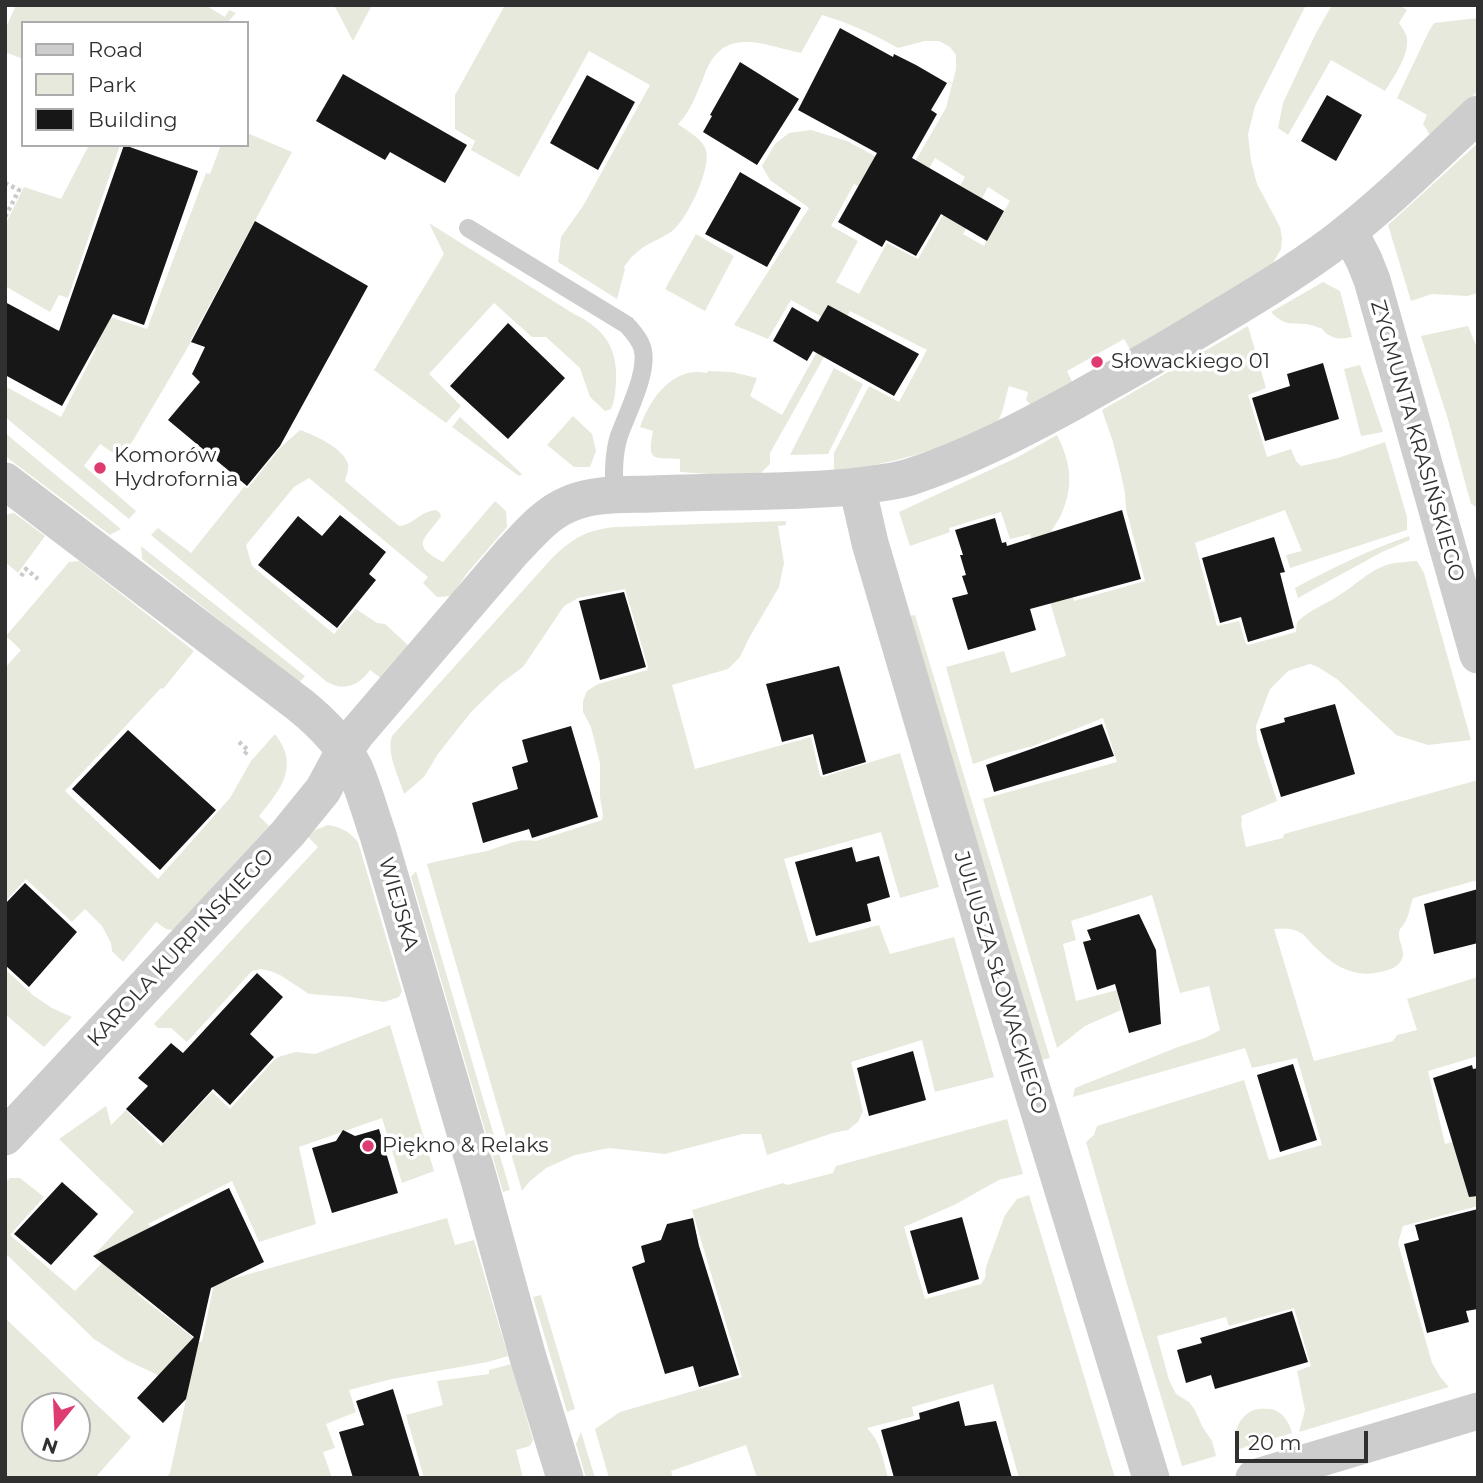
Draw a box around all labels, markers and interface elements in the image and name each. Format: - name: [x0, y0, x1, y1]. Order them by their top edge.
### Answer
- legend: [21, 21, 248, 147]
- text: Road: [88, 37, 143, 62]
- text: Park: [88, 72, 136, 97]
- text: Building: [88, 107, 178, 132]
- street label: ZYGMUNTA KRASIŃSKIEGO: [1365, 297, 1469, 585]
- place label: Słowackiego 01: [1111, 349, 1270, 375]
- marker: Słowackiego 01: [1089, 354, 1105, 370]
- place label: Komorów Hydrofornia: [114, 443, 238, 493]
- marker: Komorów Hydrofornia: [92, 460, 108, 476]
- street label: KAROLA KURPIŃSKIEGO: [82, 844, 280, 1052]
- street label: JULIUSZA SŁOWACKIEGO: [948, 849, 1052, 1117]
- street label: WIEJSKA: [373, 854, 423, 954]
- place label: Piękno & Relaks: [382, 1133, 549, 1159]
- marker: Piękno & Relaks: [360, 1138, 376, 1154]
- north arrow: [21, 1392, 91, 1462]
- scale bar: [1238, 1416, 1371, 1460]
- text: 20 m: [1248, 1430, 1302, 1455]
- text: N: [39, 1432, 61, 1459]

